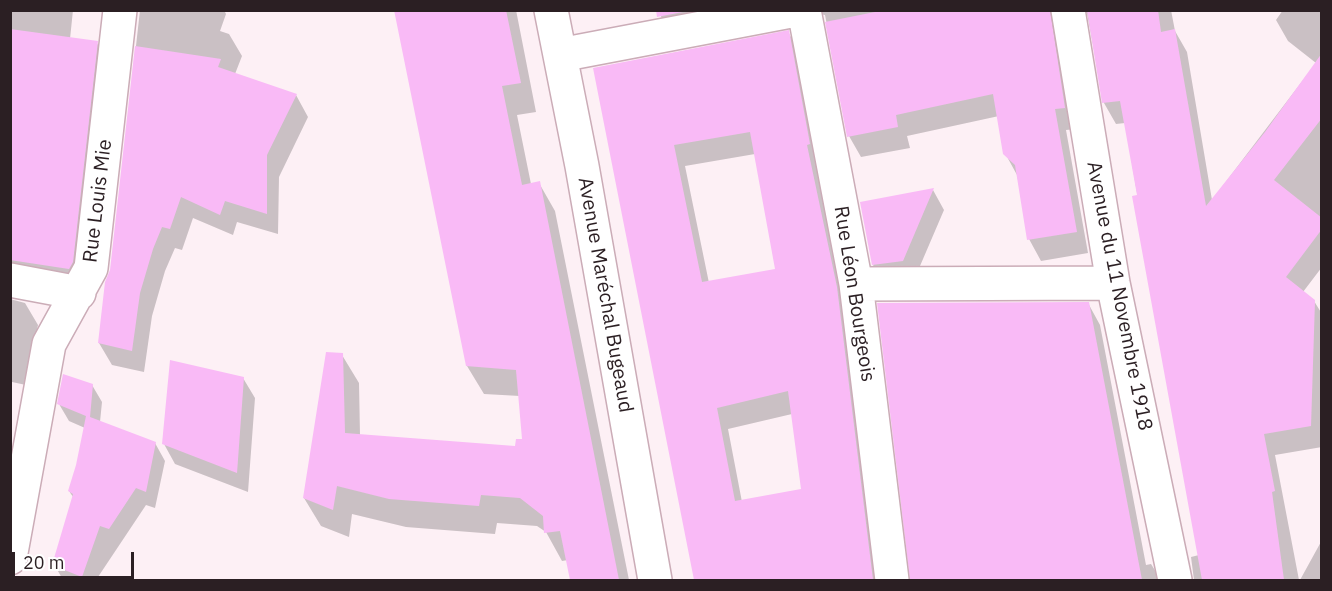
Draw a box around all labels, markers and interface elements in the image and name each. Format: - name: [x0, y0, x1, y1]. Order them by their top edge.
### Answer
- street label: Rue Louis Mie: [79, 138, 117, 264]
- street label: Avenue du 11 Novembre 1918: [1081, 159, 1157, 433]
- street label: Avenue Maréchal Bugeaud: [572, 176, 638, 414]
- street label: Rue Léon Bourgeois: [828, 204, 880, 384]
- scale bar: [15, 540, 136, 578]
- text: 20 m: [23, 551, 65, 574]

